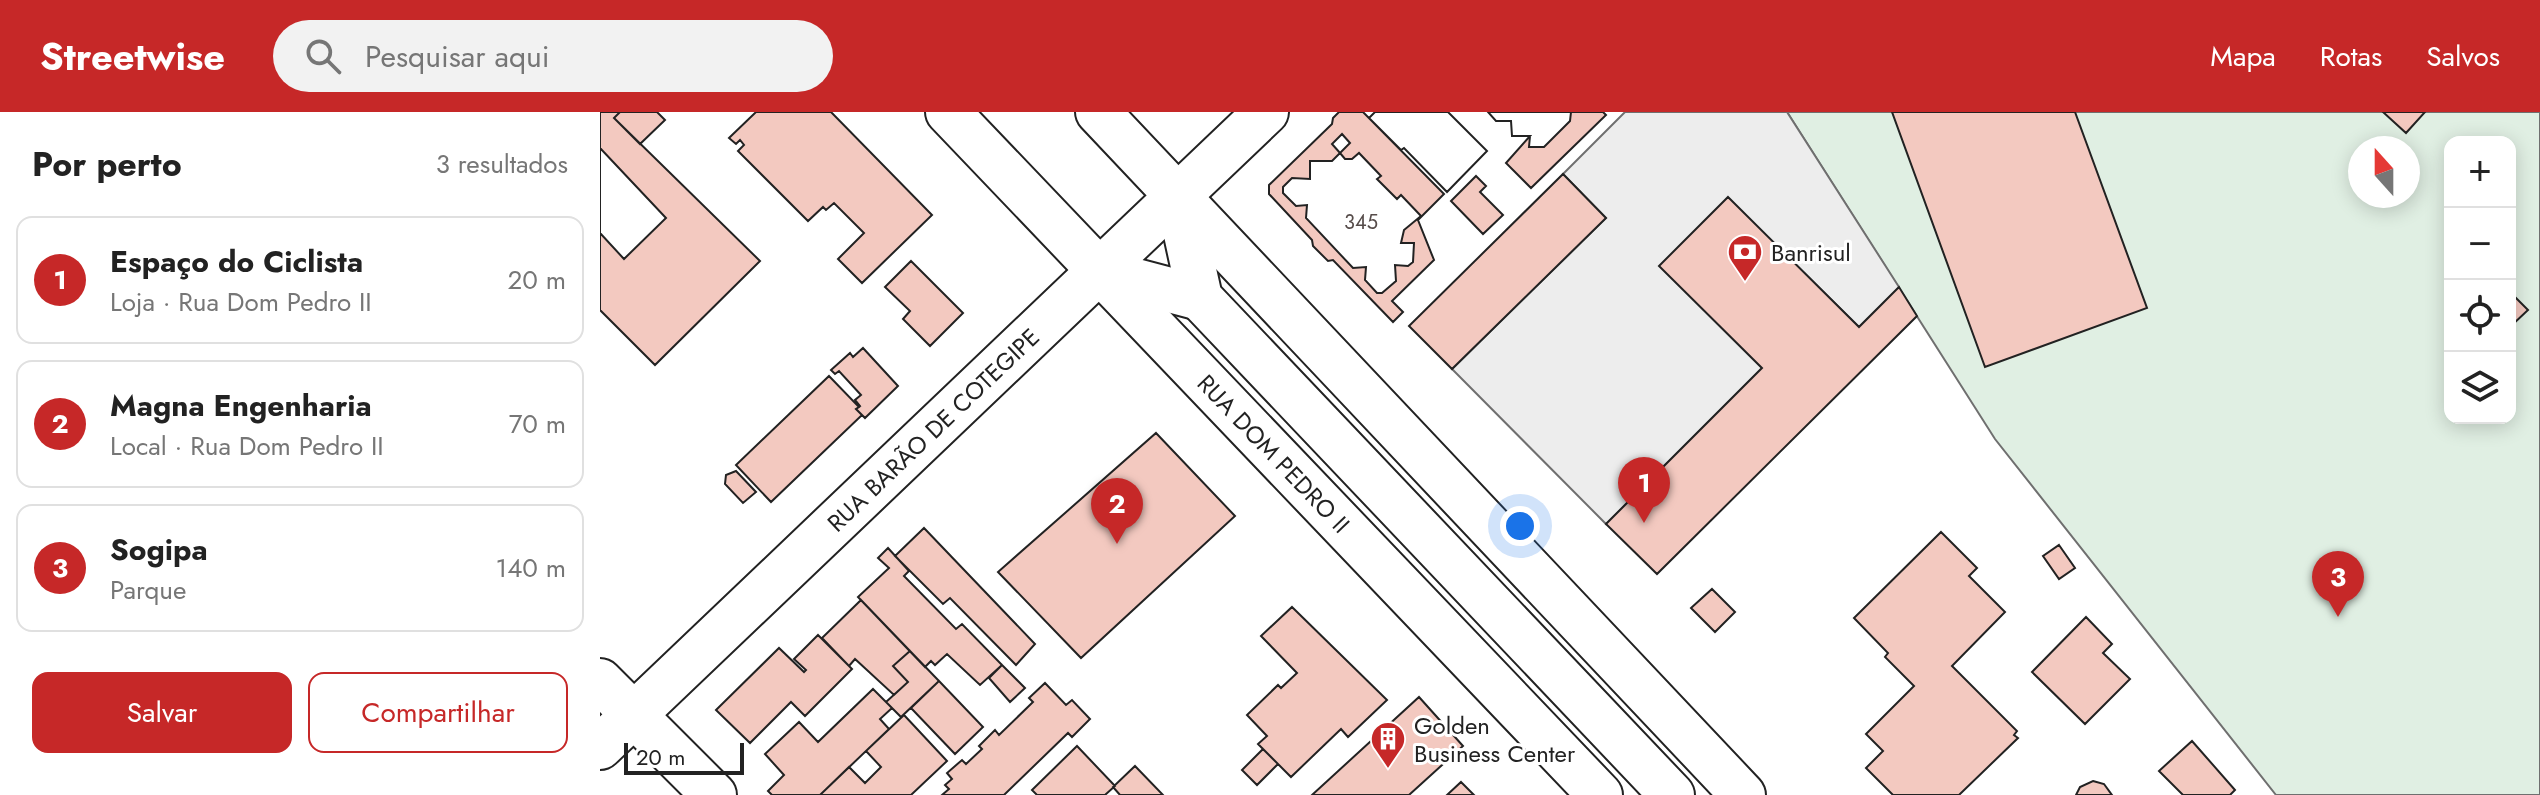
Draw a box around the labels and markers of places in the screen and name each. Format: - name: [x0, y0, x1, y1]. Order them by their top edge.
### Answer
- bank icon: Banrisul: [1726, 233, 1764, 283]
- place label: Banrisul: [1771, 235, 1851, 270]
- pin: 1: [1618, 457, 1670, 523]
- pin: 2: [1091, 478, 1143, 544]
- pin: 3: [2312, 551, 2364, 617]
- place label: Golden Business Center: [1414, 708, 1576, 771]
- building icon: Golden Business Center: [1369, 720, 1407, 770]

